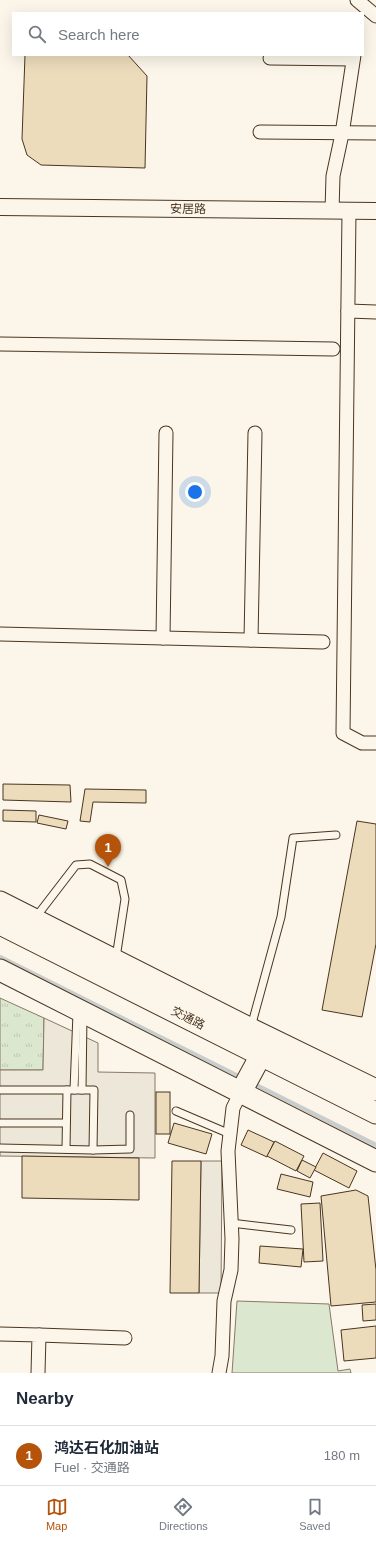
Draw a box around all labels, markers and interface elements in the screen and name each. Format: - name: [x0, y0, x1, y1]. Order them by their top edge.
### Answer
- search box: [12, 12, 364, 56]
- icon: search: [26, 23, 48, 45]
- text: Search here: [58, 26, 140, 43]
- street label: 安居路: [170, 202, 206, 216]
- your location: [185, 482, 205, 502]
- pin: 1: [95, 834, 121, 867]
- street label: 交通路: [169, 1004, 207, 1032]
- text: Nearby: [16, 1389, 74, 1408]
- text: 鸿达石化加油站: [54, 1439, 159, 1456]
- text: 1: [25, 1448, 33, 1463]
- text: 180 m: [324, 1448, 360, 1463]
- text: Fuel · 交通路: [54, 1460, 130, 1475]
- tab: Map: [46, 1496, 68, 1532]
- tab: Directions: [159, 1496, 208, 1532]
- tab: Saved: [299, 1496, 330, 1532]

